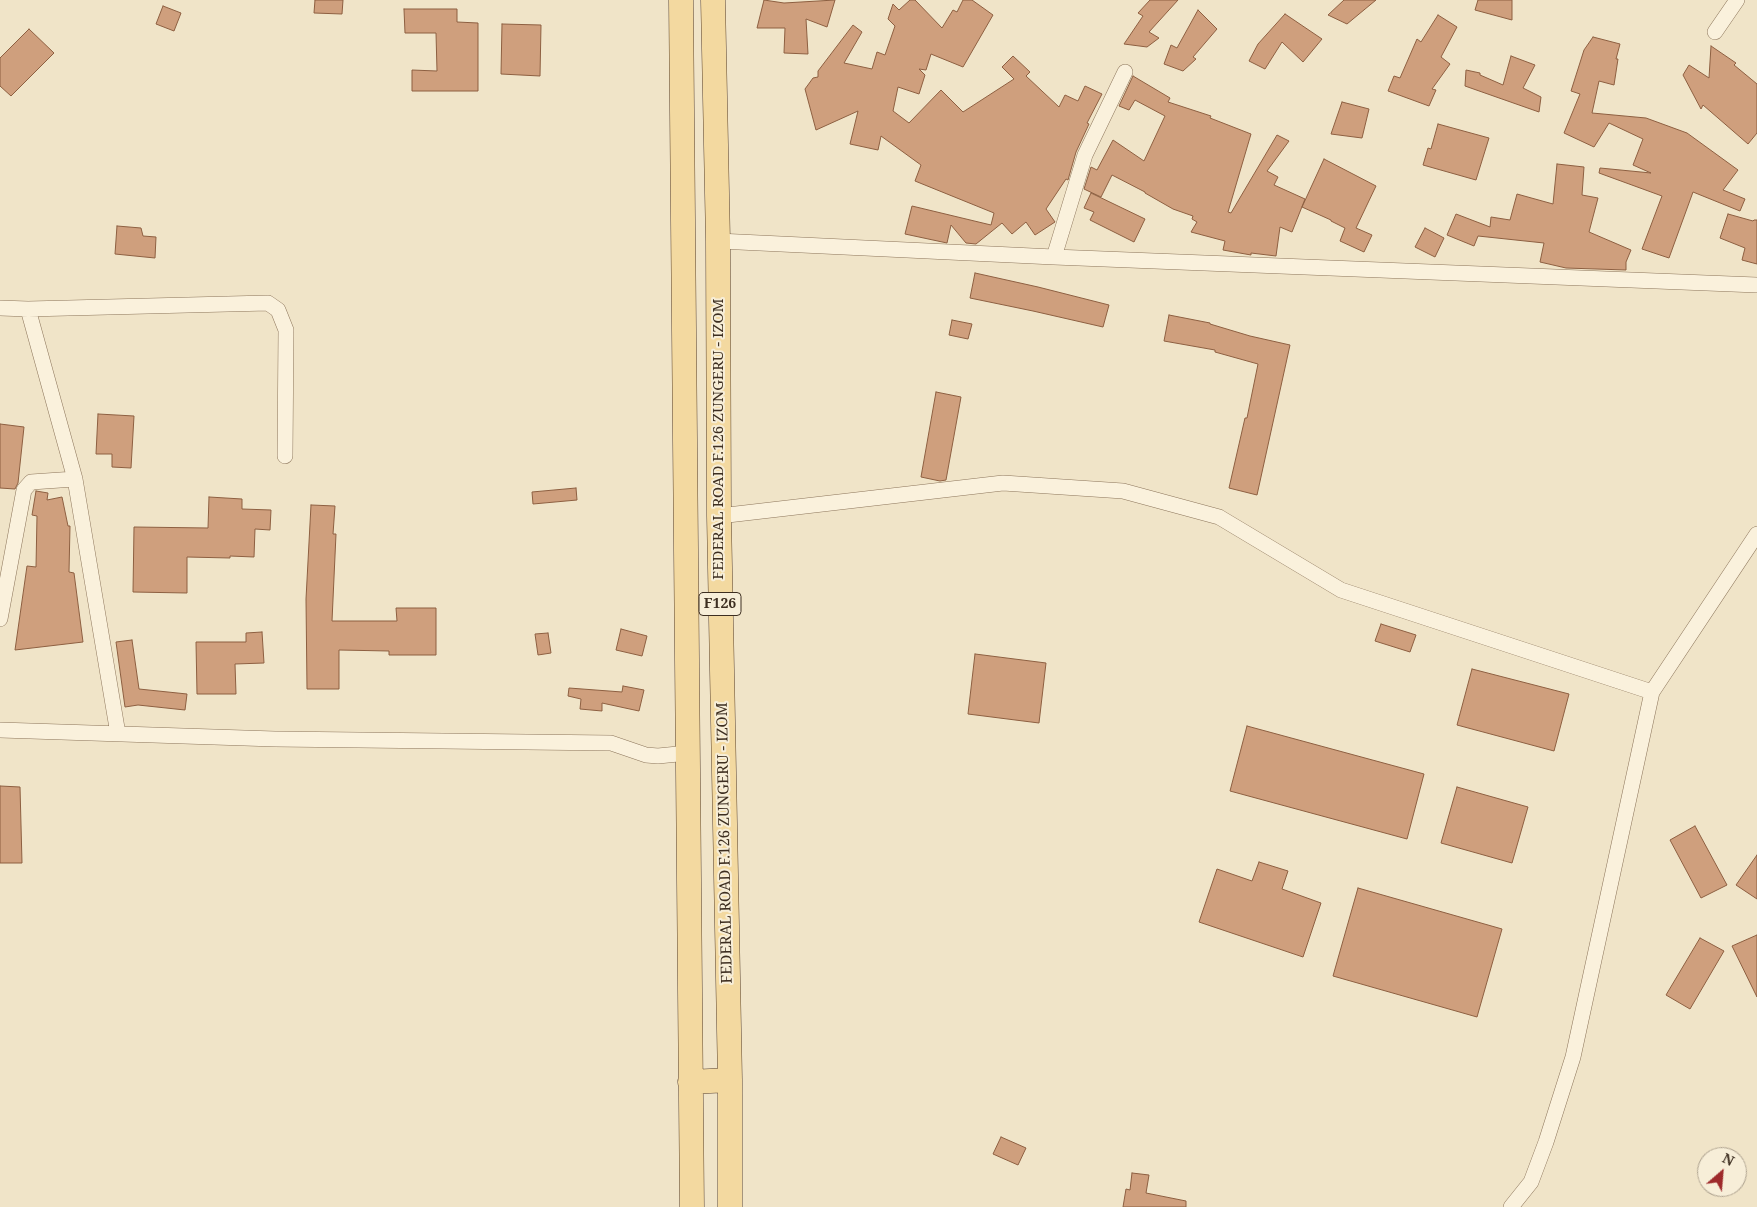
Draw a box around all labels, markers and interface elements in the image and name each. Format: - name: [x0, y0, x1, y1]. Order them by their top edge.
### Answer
- street label: FEDERAL ROAD F.126 ZUNGERU - IZOM: [710, 298, 728, 580]
- road number: F126: [699, 592, 741, 616]
- street label: FEDERAL ROAD F.126 ZUNGERU - IZOM: [714, 702, 736, 984]
- north arrow: [1697, 1147, 1747, 1197]
- text: N: [1719, 1148, 1738, 1170]

